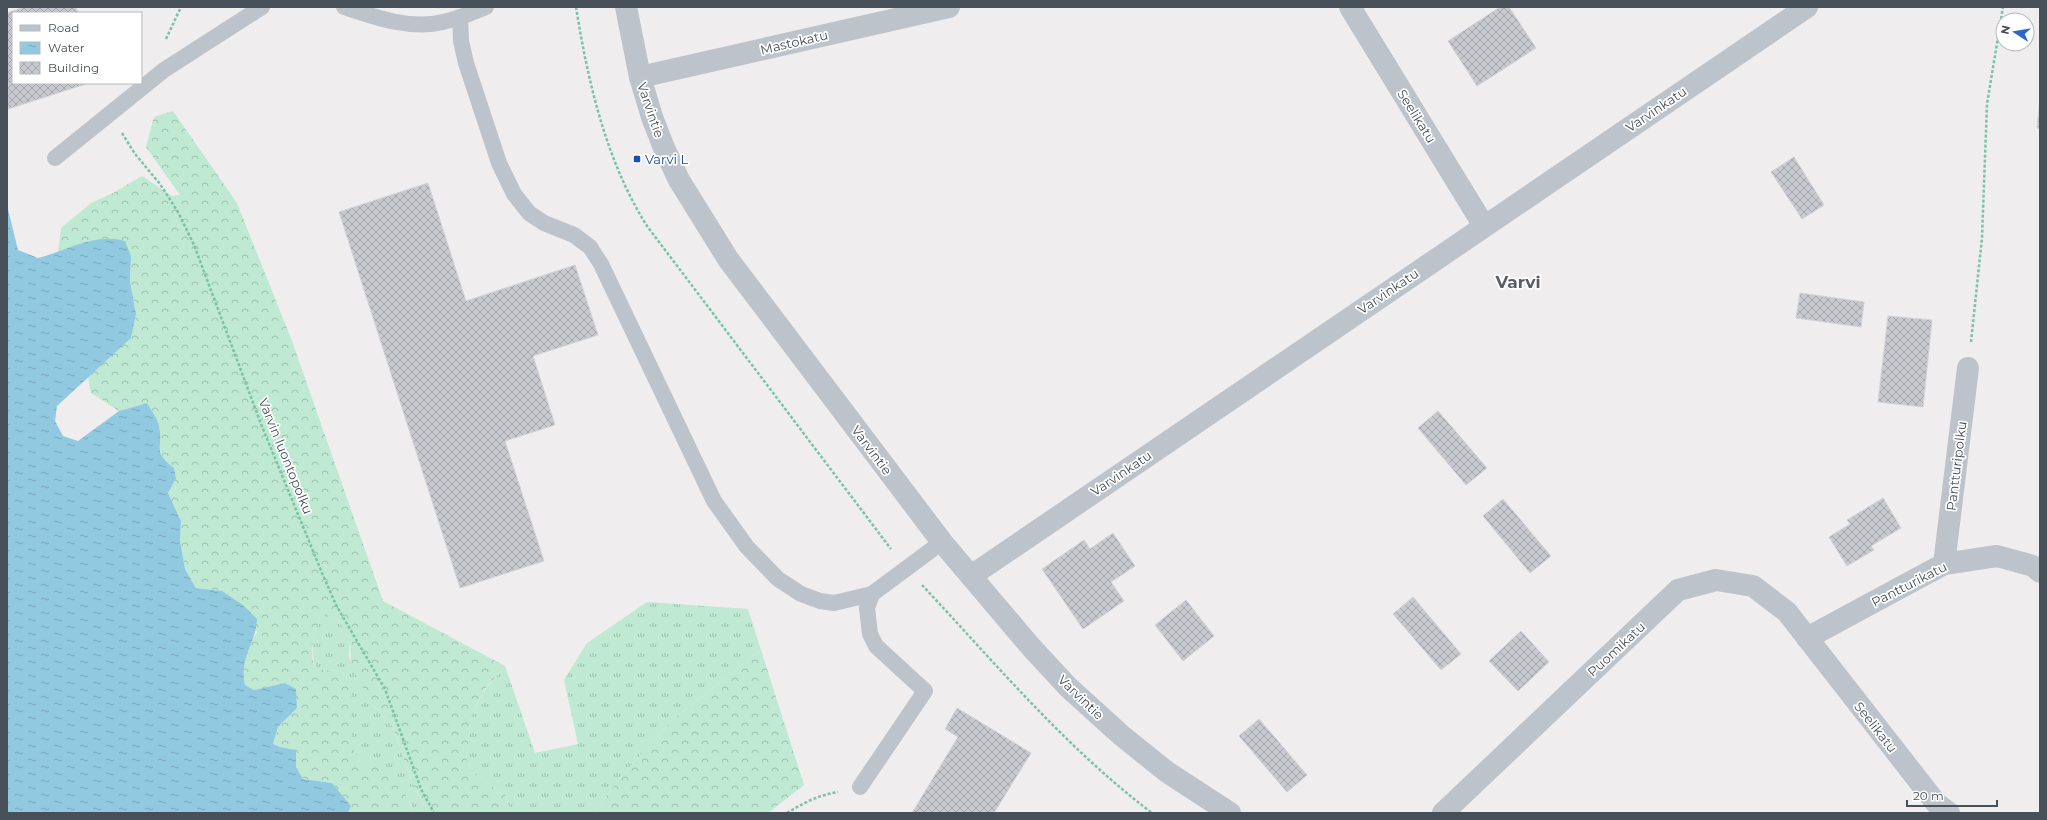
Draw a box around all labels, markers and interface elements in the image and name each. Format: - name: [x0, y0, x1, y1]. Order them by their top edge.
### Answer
- legend: [12, 12, 142, 84]
- north arrow: [1995, 12, 2035, 52]
- text: Road: [48, 20, 79, 35]
- text: N: [1997, 24, 2013, 36]
- street label: Mastokatu: [759, 26, 829, 58]
- text: Water: [48, 40, 85, 55]
- text: Building: [48, 60, 99, 75]
- street label: Varvintie: [634, 80, 668, 140]
- street label: Varvinkatu: [1622, 83, 1690, 135]
- street label: Seelikatu: [1394, 86, 1440, 146]
- place label: Varvi L: [645, 151, 688, 167]
- marker: Varvi L: [632, 154, 642, 164]
- street label: Varvinkatu: [1354, 265, 1422, 317]
- district label: Varvi: [1494, 272, 1541, 292]
- street label: Varvin luontopolku: [255, 396, 317, 516]
- street label: Pantturipolku: [1943, 420, 1969, 512]
- street label: Varvintie: [848, 422, 896, 478]
- street label: Varvinkatu: [1087, 447, 1155, 499]
- street label: Pantturikatu: [1869, 558, 1949, 610]
- street label: Puomikatu: [1584, 618, 1648, 680]
- street label: Varvintie: [1055, 671, 1107, 723]
- street label: Seelikatu: [1851, 698, 1901, 756]
- scale bar: [1907, 782, 1997, 808]
- text: 20 m: [1913, 788, 1944, 803]

